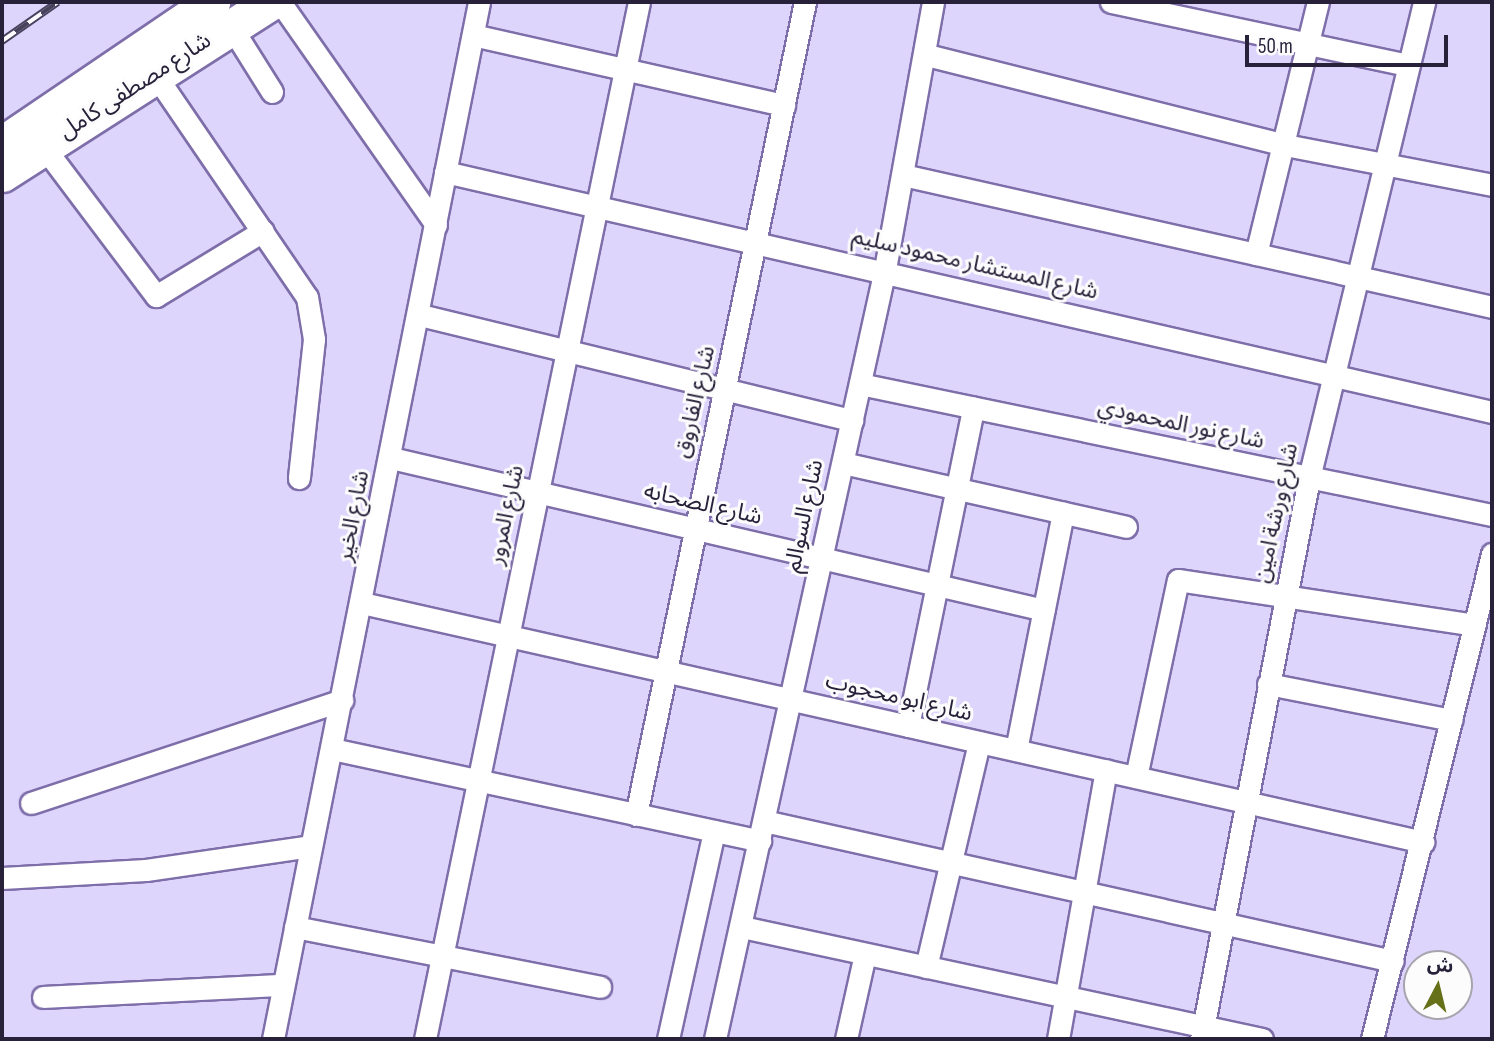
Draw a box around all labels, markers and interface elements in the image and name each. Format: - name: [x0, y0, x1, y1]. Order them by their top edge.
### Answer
- scale bar: [1249, 21, 1452, 65]
- street label: شارع مصطفى كامل: [54, 27, 216, 145]
- text: 50 m: [1258, 34, 1293, 59]
- street label: شارع المستشار محمود سليم: [849, 222, 1101, 306]
- street label: شارع الفاروق: [669, 343, 721, 461]
- street label: شارع نور المحمودي: [1095, 393, 1267, 455]
- street label: شارع ورشة امين: [1248, 441, 1304, 585]
- street label: شارع السوالم: [779, 457, 829, 575]
- street label: شارع المرور: [482, 463, 530, 567]
- street label: شارع الخير: [331, 468, 375, 564]
- street label: شارع الصحابه: [641, 477, 765, 531]
- street label: شارع ابو محجوب: [823, 667, 975, 727]
- north arrow: [1403, 950, 1473, 1020]
- text: ش: [1426, 953, 1455, 979]

